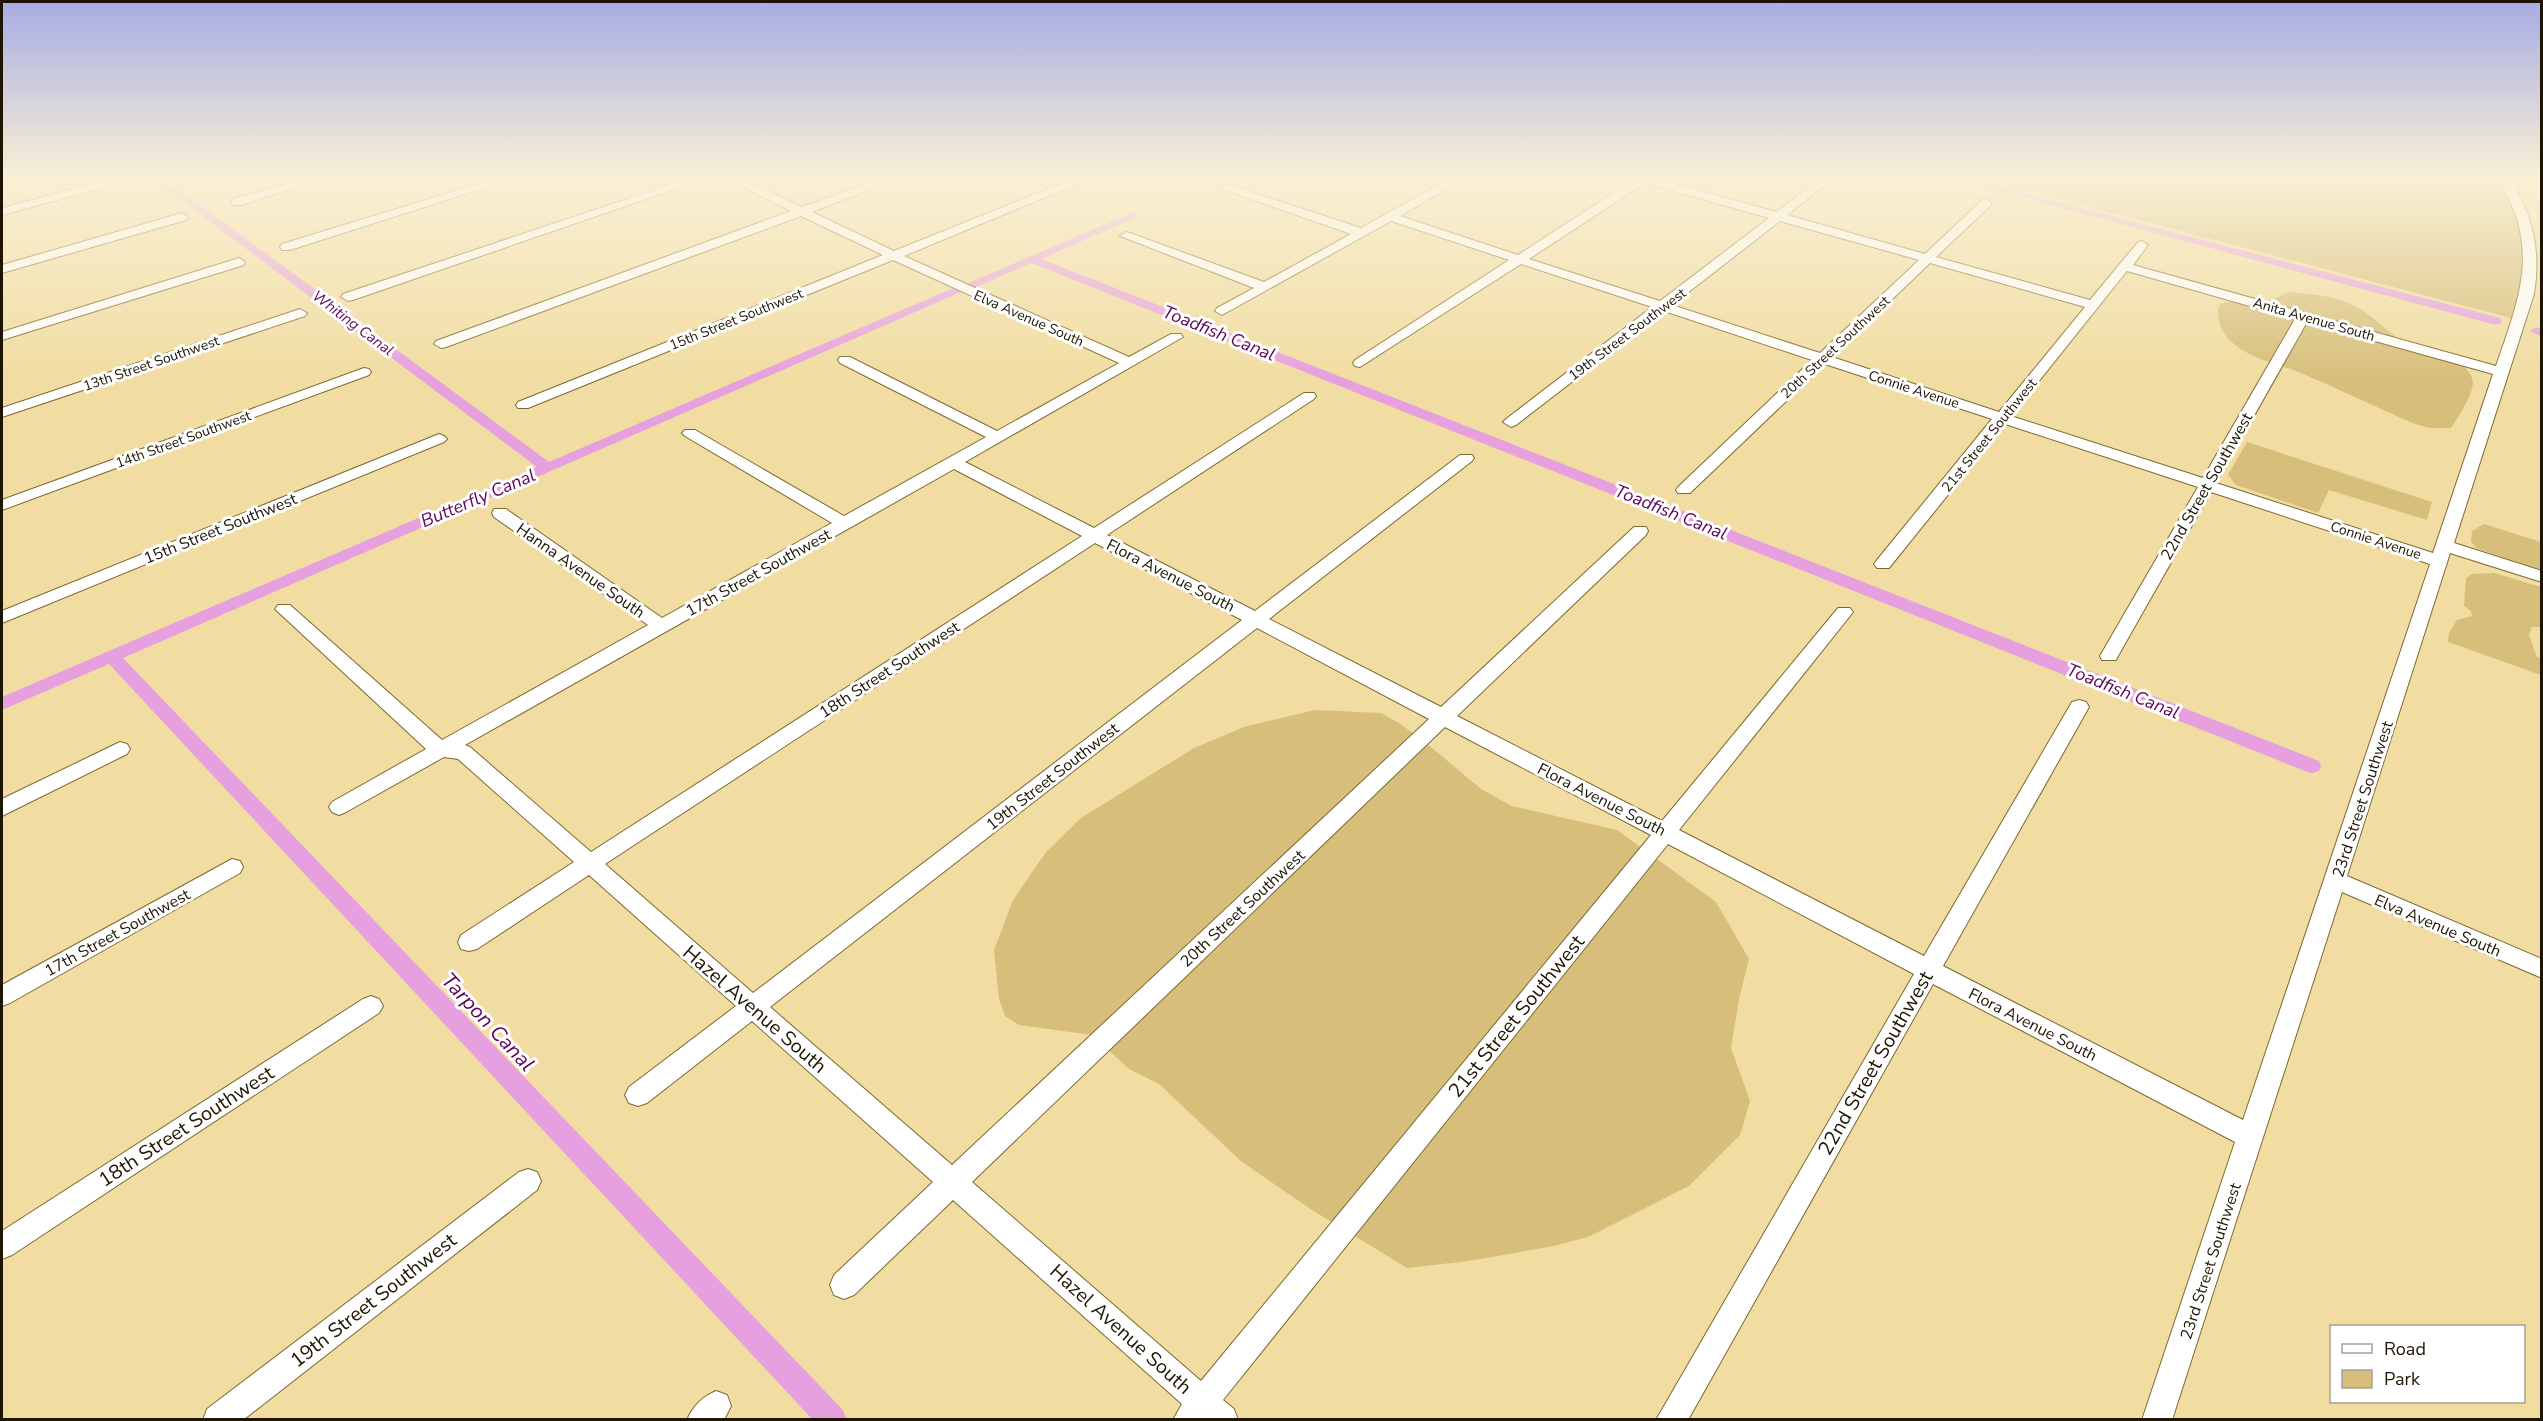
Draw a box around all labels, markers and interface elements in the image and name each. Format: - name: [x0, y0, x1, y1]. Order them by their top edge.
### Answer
- street label: 15th Street Southwest: [666, 284, 806, 355]
- street label: 19th Street Southwest: [1565, 284, 1690, 385]
- water label: Whiting Canal: [308, 286, 398, 360]
- street label: Elva Avenue South: [971, 286, 1087, 351]
- street label: 20th Street Southwest: [1777, 292, 1894, 403]
- street label: Anita Avenue South: [2251, 293, 2377, 346]
- water label: Toadfish Canal: [1159, 299, 1279, 367]
- street label: 13th Street Southwest: [81, 331, 222, 396]
- street label: Connie Avenue: [1866, 366, 1962, 413]
- street label: 21st Street Southwest: [1937, 374, 2041, 496]
- street label: 14th Street Southwest: [113, 406, 254, 473]
- street label: 22nd Street Southwest: [2156, 408, 2258, 564]
- water label: Butterfly Canal: [417, 463, 539, 533]
- water label: Toadfish Canal: [1611, 478, 1731, 546]
- street label: 15th Street Southwest: [141, 488, 301, 570]
- street label: Connie Avenue: [2328, 517, 2424, 564]
- street label: Hanna Avenue South: [512, 518, 649, 624]
- street label: 17th Street Southwest: [682, 524, 836, 622]
- street label: Flora Avenue South: [1102, 534, 1239, 618]
- street label: 18th Street Southwest: [815, 616, 964, 723]
- water label: Toadfish Canal: [2063, 657, 2183, 725]
- street label: 19th Street Southwest: [982, 718, 1124, 836]
- street label: 23rd Street Southwest: [2327, 718, 2399, 880]
- street label: Flora Avenue South: [1533, 758, 1670, 842]
- street label: 20th Street Southwest: [1176, 845, 1310, 972]
- street label: 17th Street Southwest: [41, 884, 195, 982]
- street label: Elva Avenue South: [2371, 889, 2504, 963]
- street label: 21st Street Southwest: [1442, 929, 1591, 1103]
- street label: Hazel Avenue South: [677, 939, 833, 1080]
- street label: 22nd Street Southwest: [1812, 965, 1940, 1160]
- water label: Tarpon Canal: [435, 967, 541, 1077]
- street label: Flora Avenue South: [1964, 983, 2101, 1067]
- street label: 18th Street Southwest: [93, 1059, 280, 1193]
- street label: 23rd Street Southwest: [2175, 1180, 2247, 1342]
- street label: 19th Street Southwest: [285, 1226, 463, 1374]
- street label: Hazel Avenue South: [1044, 1258, 1198, 1401]
- legend: [2330, 1325, 2525, 1403]
- text: Road: [2384, 1337, 2426, 1361]
- text: Park: [2384, 1367, 2421, 1391]

